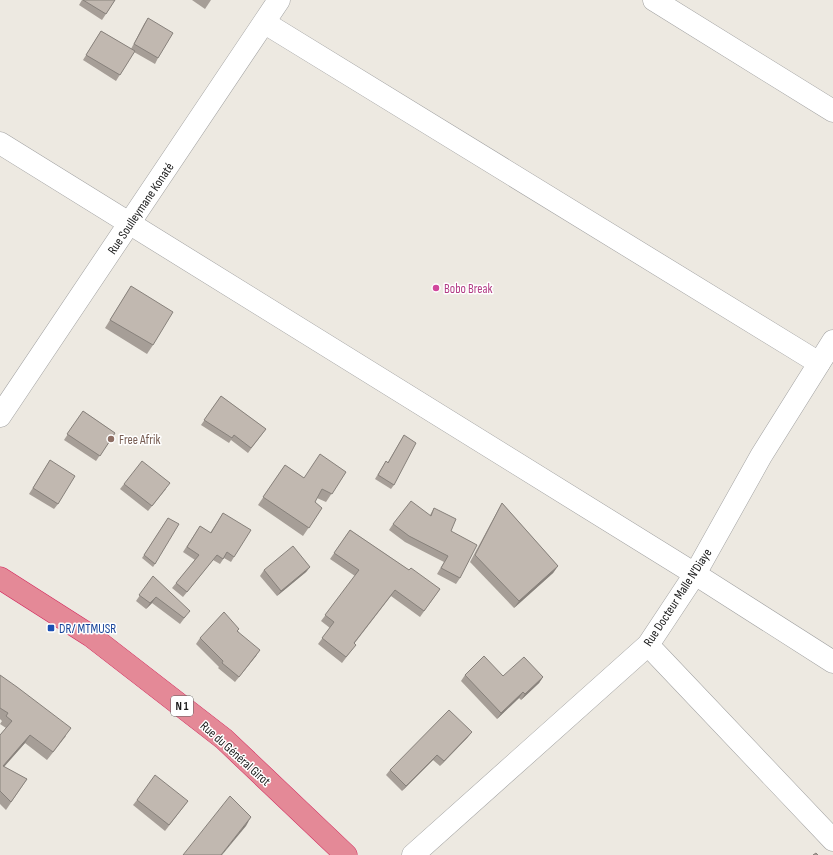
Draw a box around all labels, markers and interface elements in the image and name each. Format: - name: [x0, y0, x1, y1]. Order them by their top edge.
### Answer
- street label: Rue Soulleymane Konaté: [104, 160, 177, 257]
- place label: Bobo Break: [444, 281, 493, 297]
- marker: Bobo Break: [431, 283, 441, 293]
- place label: Free Afrik: [119, 432, 160, 448]
- marker: Free Afrik: [106, 434, 116, 444]
- street label: Rue Docteur Malle N'Diaye: [640, 546, 715, 649]
- place label: DR/ MTMUSR: [59, 621, 116, 637]
- marker: DR/ MTMUSR: [46, 623, 56, 633]
- road number: N 1: [171, 696, 193, 716]
- street label: Rue du Général Girot: [197, 718, 274, 789]

